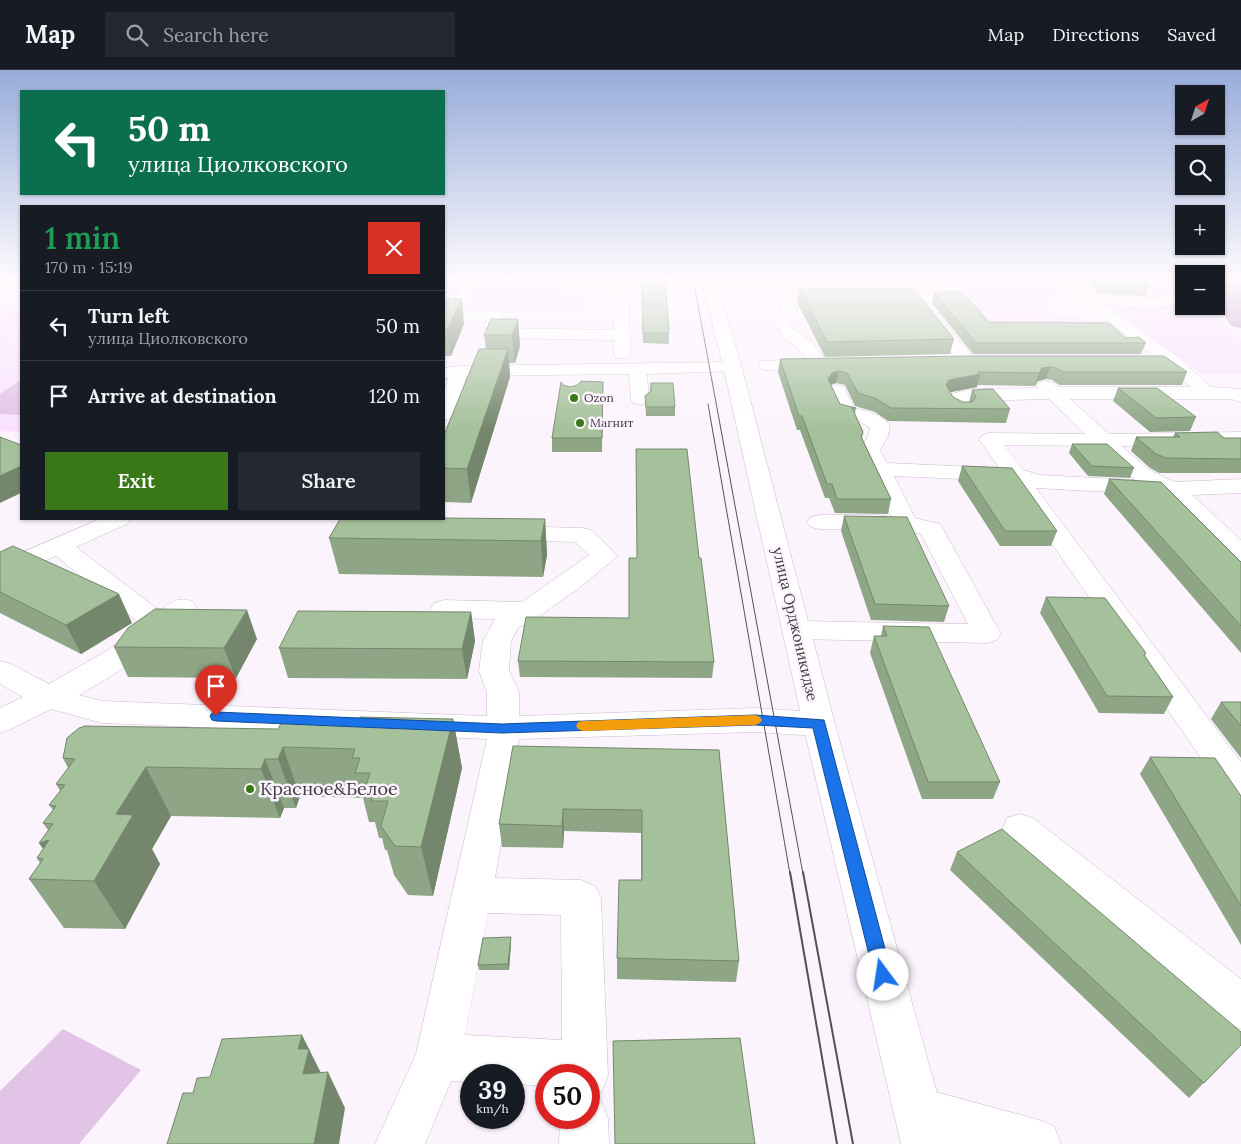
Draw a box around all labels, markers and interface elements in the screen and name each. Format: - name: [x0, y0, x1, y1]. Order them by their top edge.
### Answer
- search box: [105, 12, 455, 57]
- text: Map: [25, 19, 75, 50]
- icon: search: [123, 21, 151, 49]
- text: Search here: [163, 23, 269, 47]
- text: Map: [988, 23, 1024, 46]
- text: Directions: [1052, 23, 1139, 46]
- text: Saved: [1167, 23, 1216, 46]
- north arrow: [1175, 85, 1225, 135]
- map controls: [1175, 85, 1225, 315]
- text: 50 m: [128, 106, 211, 151]
- icon: left: [45, 110, 110, 175]
- button: search: [1175, 145, 1225, 195]
- text: улица Циолковского: [128, 150, 348, 178]
- button: +: [1175, 205, 1225, 255]
- text: 1 min: [45, 219, 120, 257]
- button: close: [368, 222, 420, 274]
- text: 170 m · 15:19: [45, 257, 133, 277]
- button: −: [1175, 265, 1225, 315]
- text: Turn left: [88, 304, 169, 328]
- icon: left: [45, 312, 73, 340]
- text: 50 m: [376, 314, 420, 338]
- text: улица Циолковского: [88, 328, 248, 348]
- icon: arrive: [45, 382, 73, 410]
- text: Arrive at destination: [88, 384, 277, 408]
- text: 120 m: [369, 384, 420, 408]
- place label: Ozon: [584, 390, 614, 405]
- marker: Ozon: [568, 392, 580, 404]
- place label: Магнит: [590, 415, 633, 430]
- marker: Магнит: [574, 417, 586, 429]
- button: Exit: [45, 452, 228, 510]
- button: Share: [238, 452, 420, 510]
- street label: улица Орджоникидзе: [769, 545, 822, 703]
- pin: [195, 665, 237, 716]
- icon: arrive: [202, 672, 230, 700]
- place label: Красное&Белое: [260, 777, 398, 800]
- marker: Красное&Белое: [244, 783, 256, 795]
- position arrow: [856, 948, 908, 1000]
- speed limit sign: 50: [535, 1064, 600, 1129]
- text: 39: [478, 1074, 507, 1106]
- text: km/h: [476, 1101, 509, 1116]

